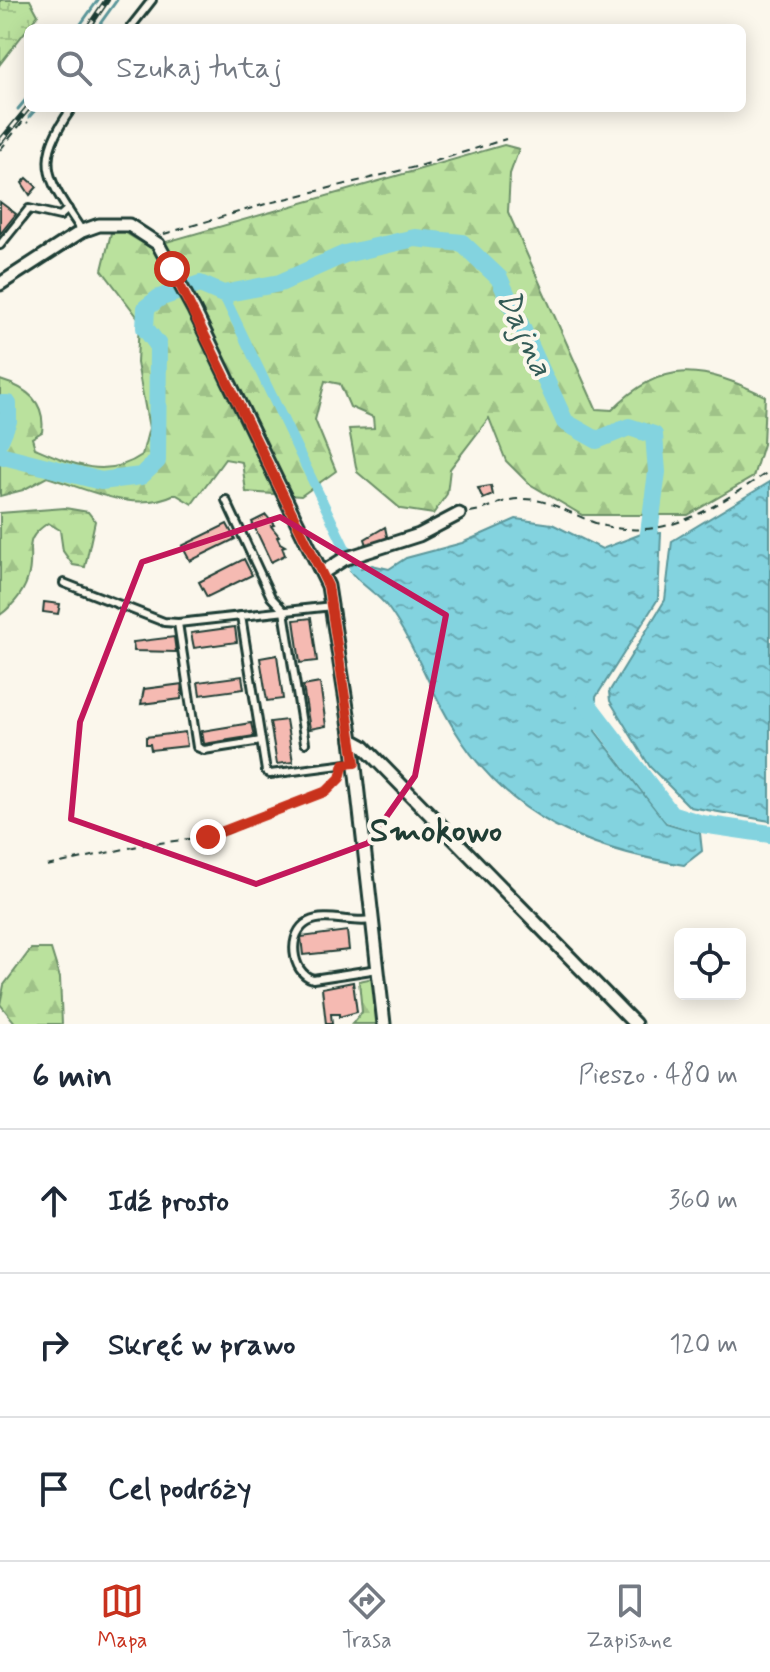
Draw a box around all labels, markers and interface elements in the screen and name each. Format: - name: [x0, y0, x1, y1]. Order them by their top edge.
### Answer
- search box: [24, 24, 746, 112]
- icon: search: [52, 46, 96, 90]
- text: Szukaj tutaj: [116, 49, 282, 88]
- route start: [154, 251, 190, 287]
- water label: Dajna: [486, 283, 562, 383]
- district label: Smokowo: [370, 809, 502, 854]
- route end: [190, 819, 226, 855]
- map controls: [674, 928, 746, 1000]
- button: locate: [674, 928, 746, 1000]
- text: 6 min: [32, 1054, 112, 1099]
- text: Pieszo · 480 m: [578, 1059, 738, 1093]
- icon: ahead: [32, 1179, 76, 1223]
- text: Idź prosto: [108, 1182, 229, 1221]
- text: 360 m: [669, 1184, 738, 1218]
- icon: right: [32, 1323, 76, 1367]
- text: Skręć w prawo: [108, 1326, 295, 1365]
- text: 120 m: [669, 1328, 738, 1362]
- icon: arrive: [32, 1467, 76, 1511]
- text: Cel podróży: [108, 1470, 252, 1509]
- tab: Mapa: [97, 1579, 147, 1655]
- tab: Trasa: [342, 1579, 392, 1655]
- tab: Zapisane: [586, 1579, 673, 1655]

